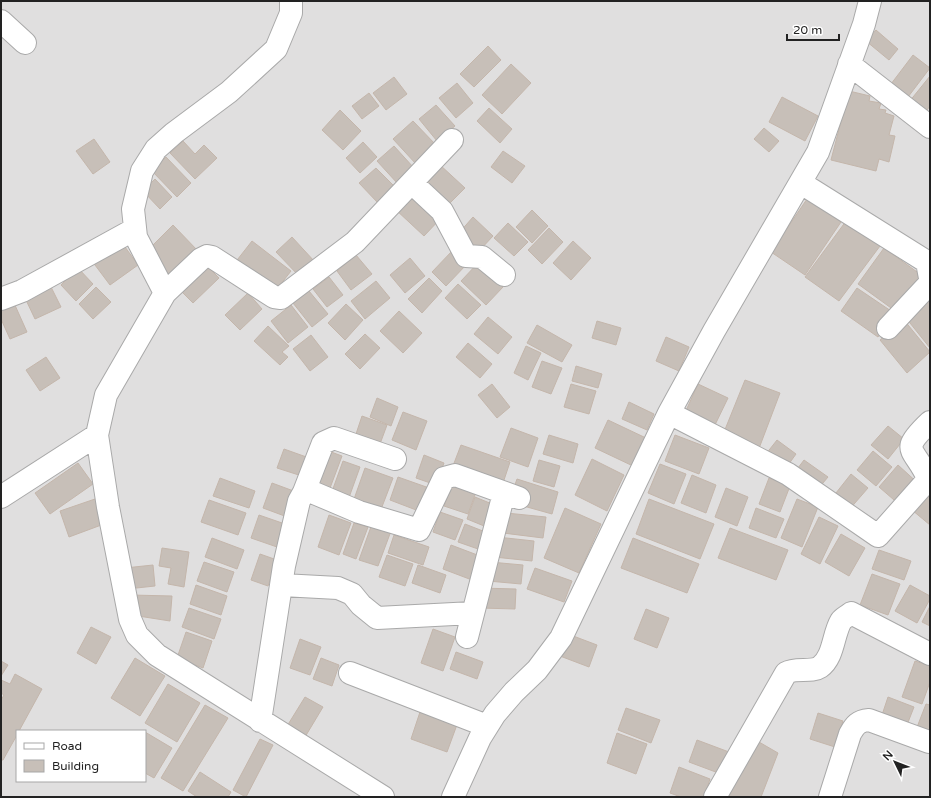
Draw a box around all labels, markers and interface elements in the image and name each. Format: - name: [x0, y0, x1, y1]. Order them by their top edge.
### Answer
- scale bar: [787, 16, 839, 42]
- text: 20 m: [793, 23, 822, 37]
- legend: [16, 730, 146, 782]
- text: Road: [52, 739, 82, 753]
- north arrow: [875, 742, 915, 782]
- text: N: [880, 748, 896, 763]
- text: Building: [52, 759, 99, 773]

